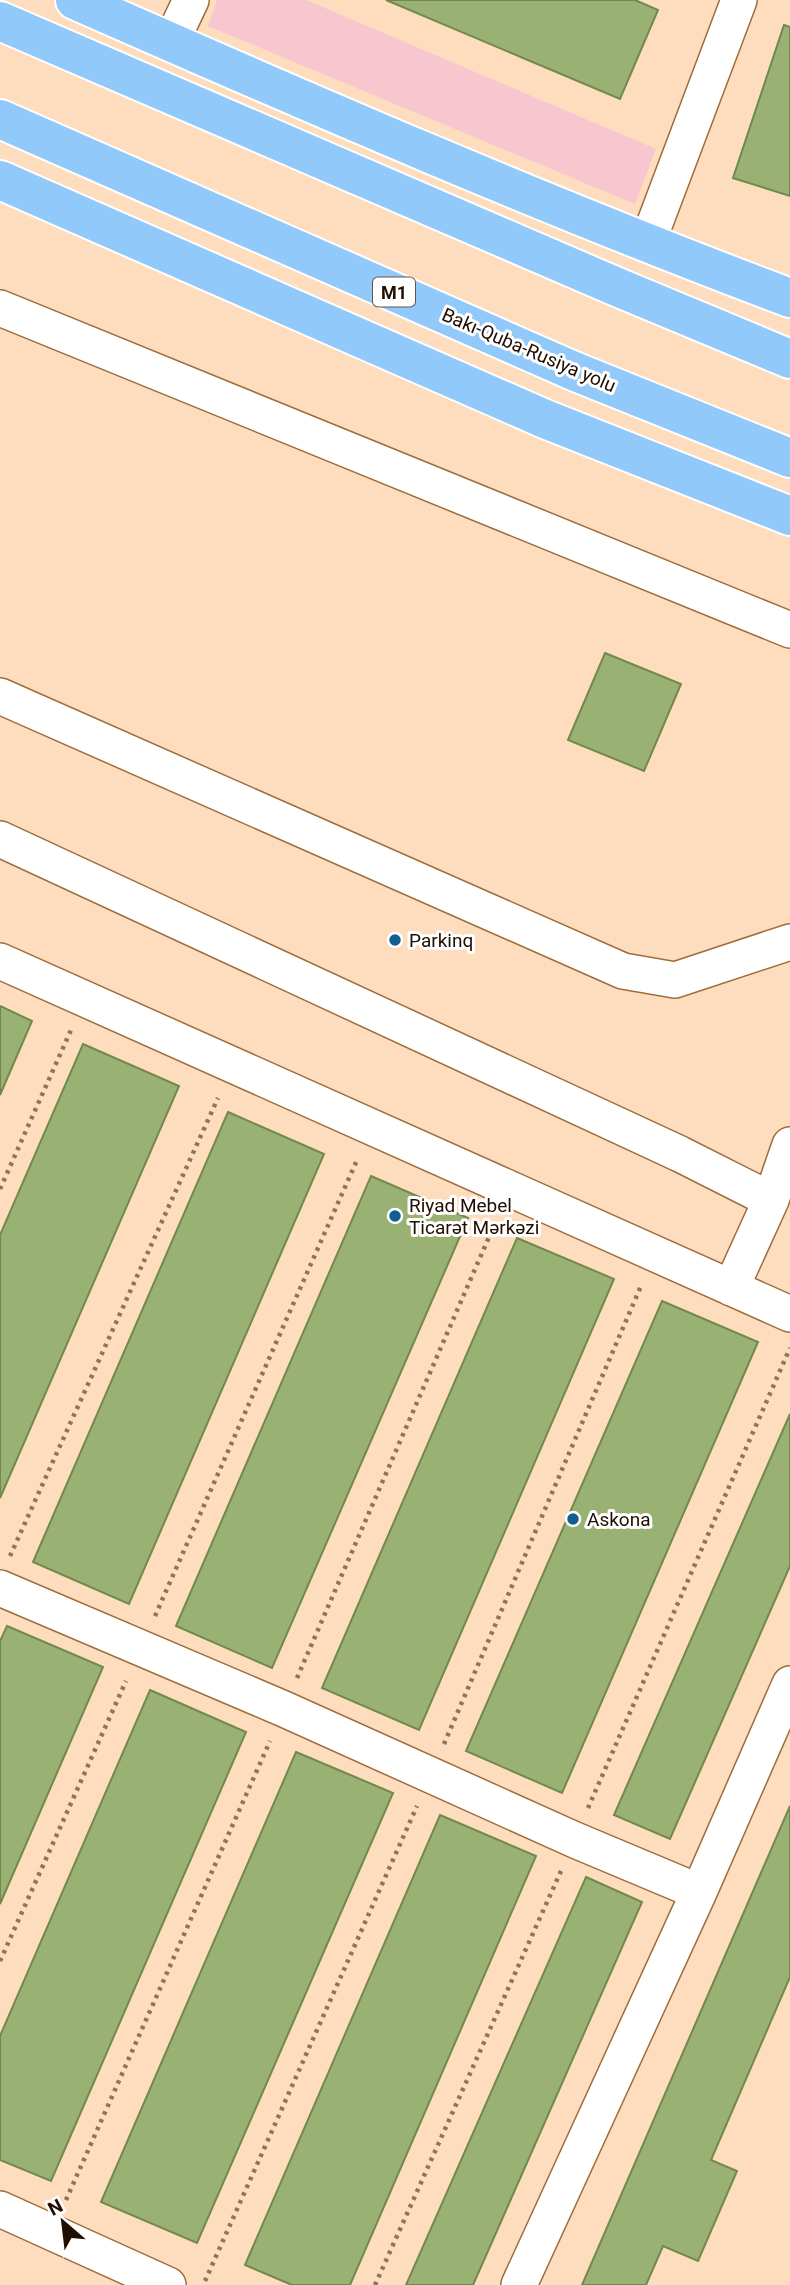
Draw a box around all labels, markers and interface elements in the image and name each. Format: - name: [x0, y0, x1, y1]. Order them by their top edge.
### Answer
- road number: M1: [373, 278, 415, 306]
- street label: Bakı-Quba-Rusiya yolu: [439, 303, 619, 397]
- place label: Parkinq: [409, 929, 473, 952]
- marker: Parkinq: [387, 932, 403, 948]
- place label: Riyad Mebel Ticarət Mərkəzi: [409, 1194, 539, 1239]
- marker: Riyad Mebel Ticarət Mərkəzi: [387, 1208, 403, 1224]
- place label: Askona: [587, 1508, 651, 1531]
- marker: Askona: [565, 1511, 581, 1527]
- north arrow: [28, 2187, 98, 2257]
- text: N: [44, 2194, 67, 2221]

